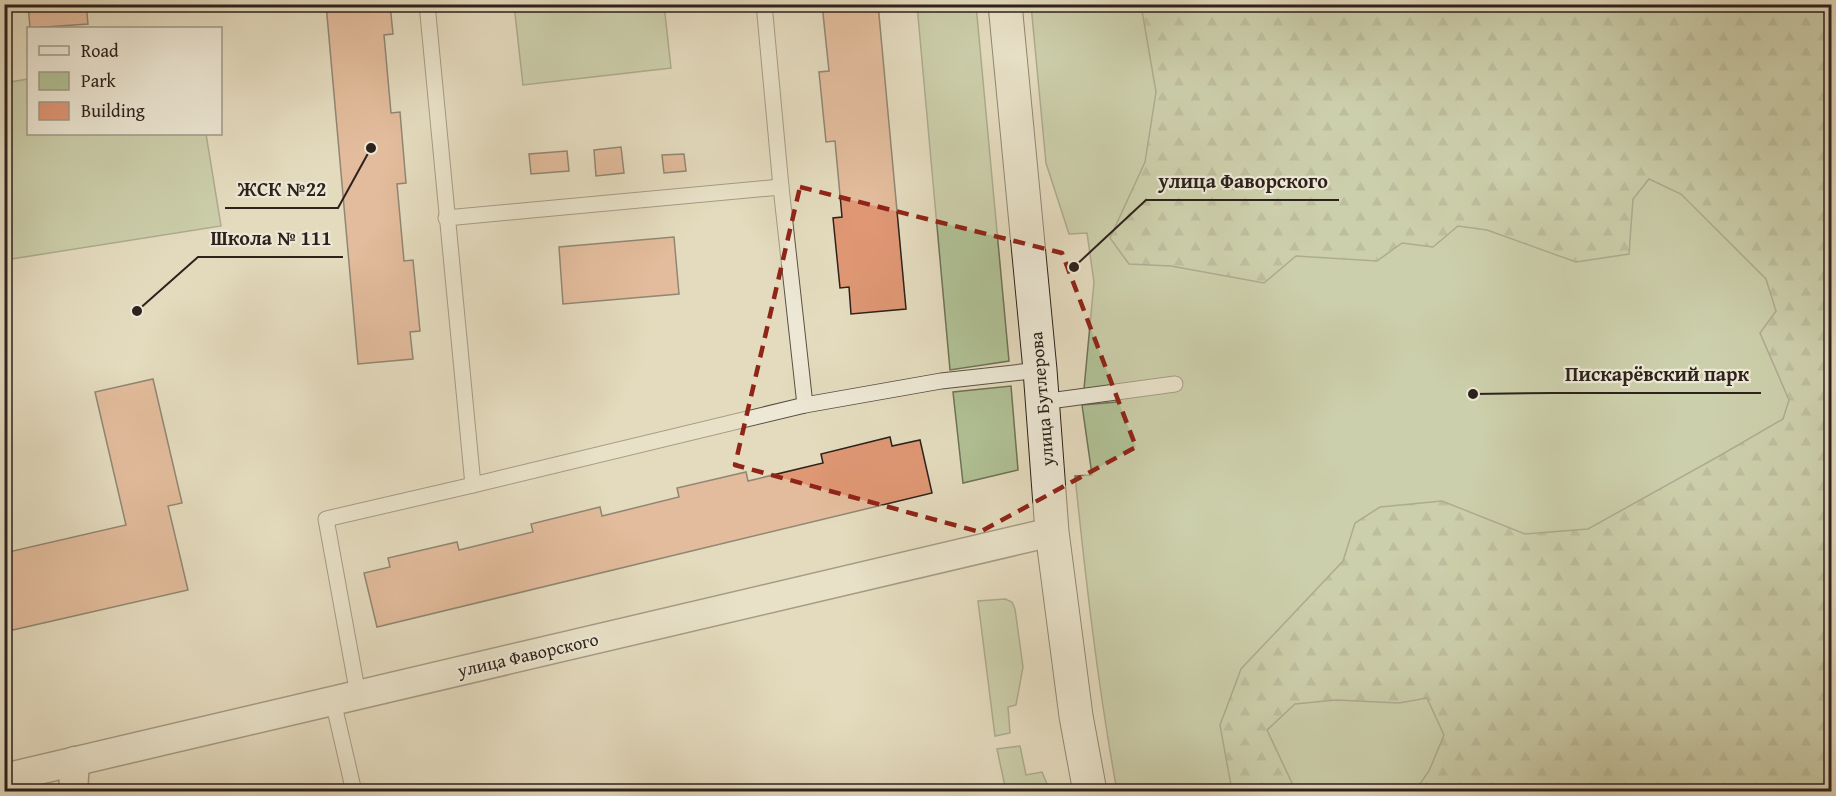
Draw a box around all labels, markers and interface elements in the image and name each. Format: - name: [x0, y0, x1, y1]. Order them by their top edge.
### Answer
- legend: [27, 27, 222, 135]
- text: Road: [81, 37, 119, 64]
- text: Park: [81, 67, 117, 94]
- text: Building: [81, 97, 145, 124]
- callout: улица Фаворского: [1146, 162, 1339, 200]
- text: улица Фаворского: [1157, 166, 1328, 195]
- callout: ЖСК №22: [225, 170, 338, 208]
- text: ЖСК №22: [237, 174, 326, 203]
- callout: Школа № 111: [198, 219, 343, 257]
- text: Школа № 111: [210, 223, 332, 252]
- street label: улица Бутлерова: [1022, 330, 1061, 469]
- callout: Пискарёвский парк: [1553, 355, 1761, 393]
- text: Пискарёвский парк: [1565, 359, 1749, 388]
- street label: улица Фаворского: [454, 625, 601, 684]

